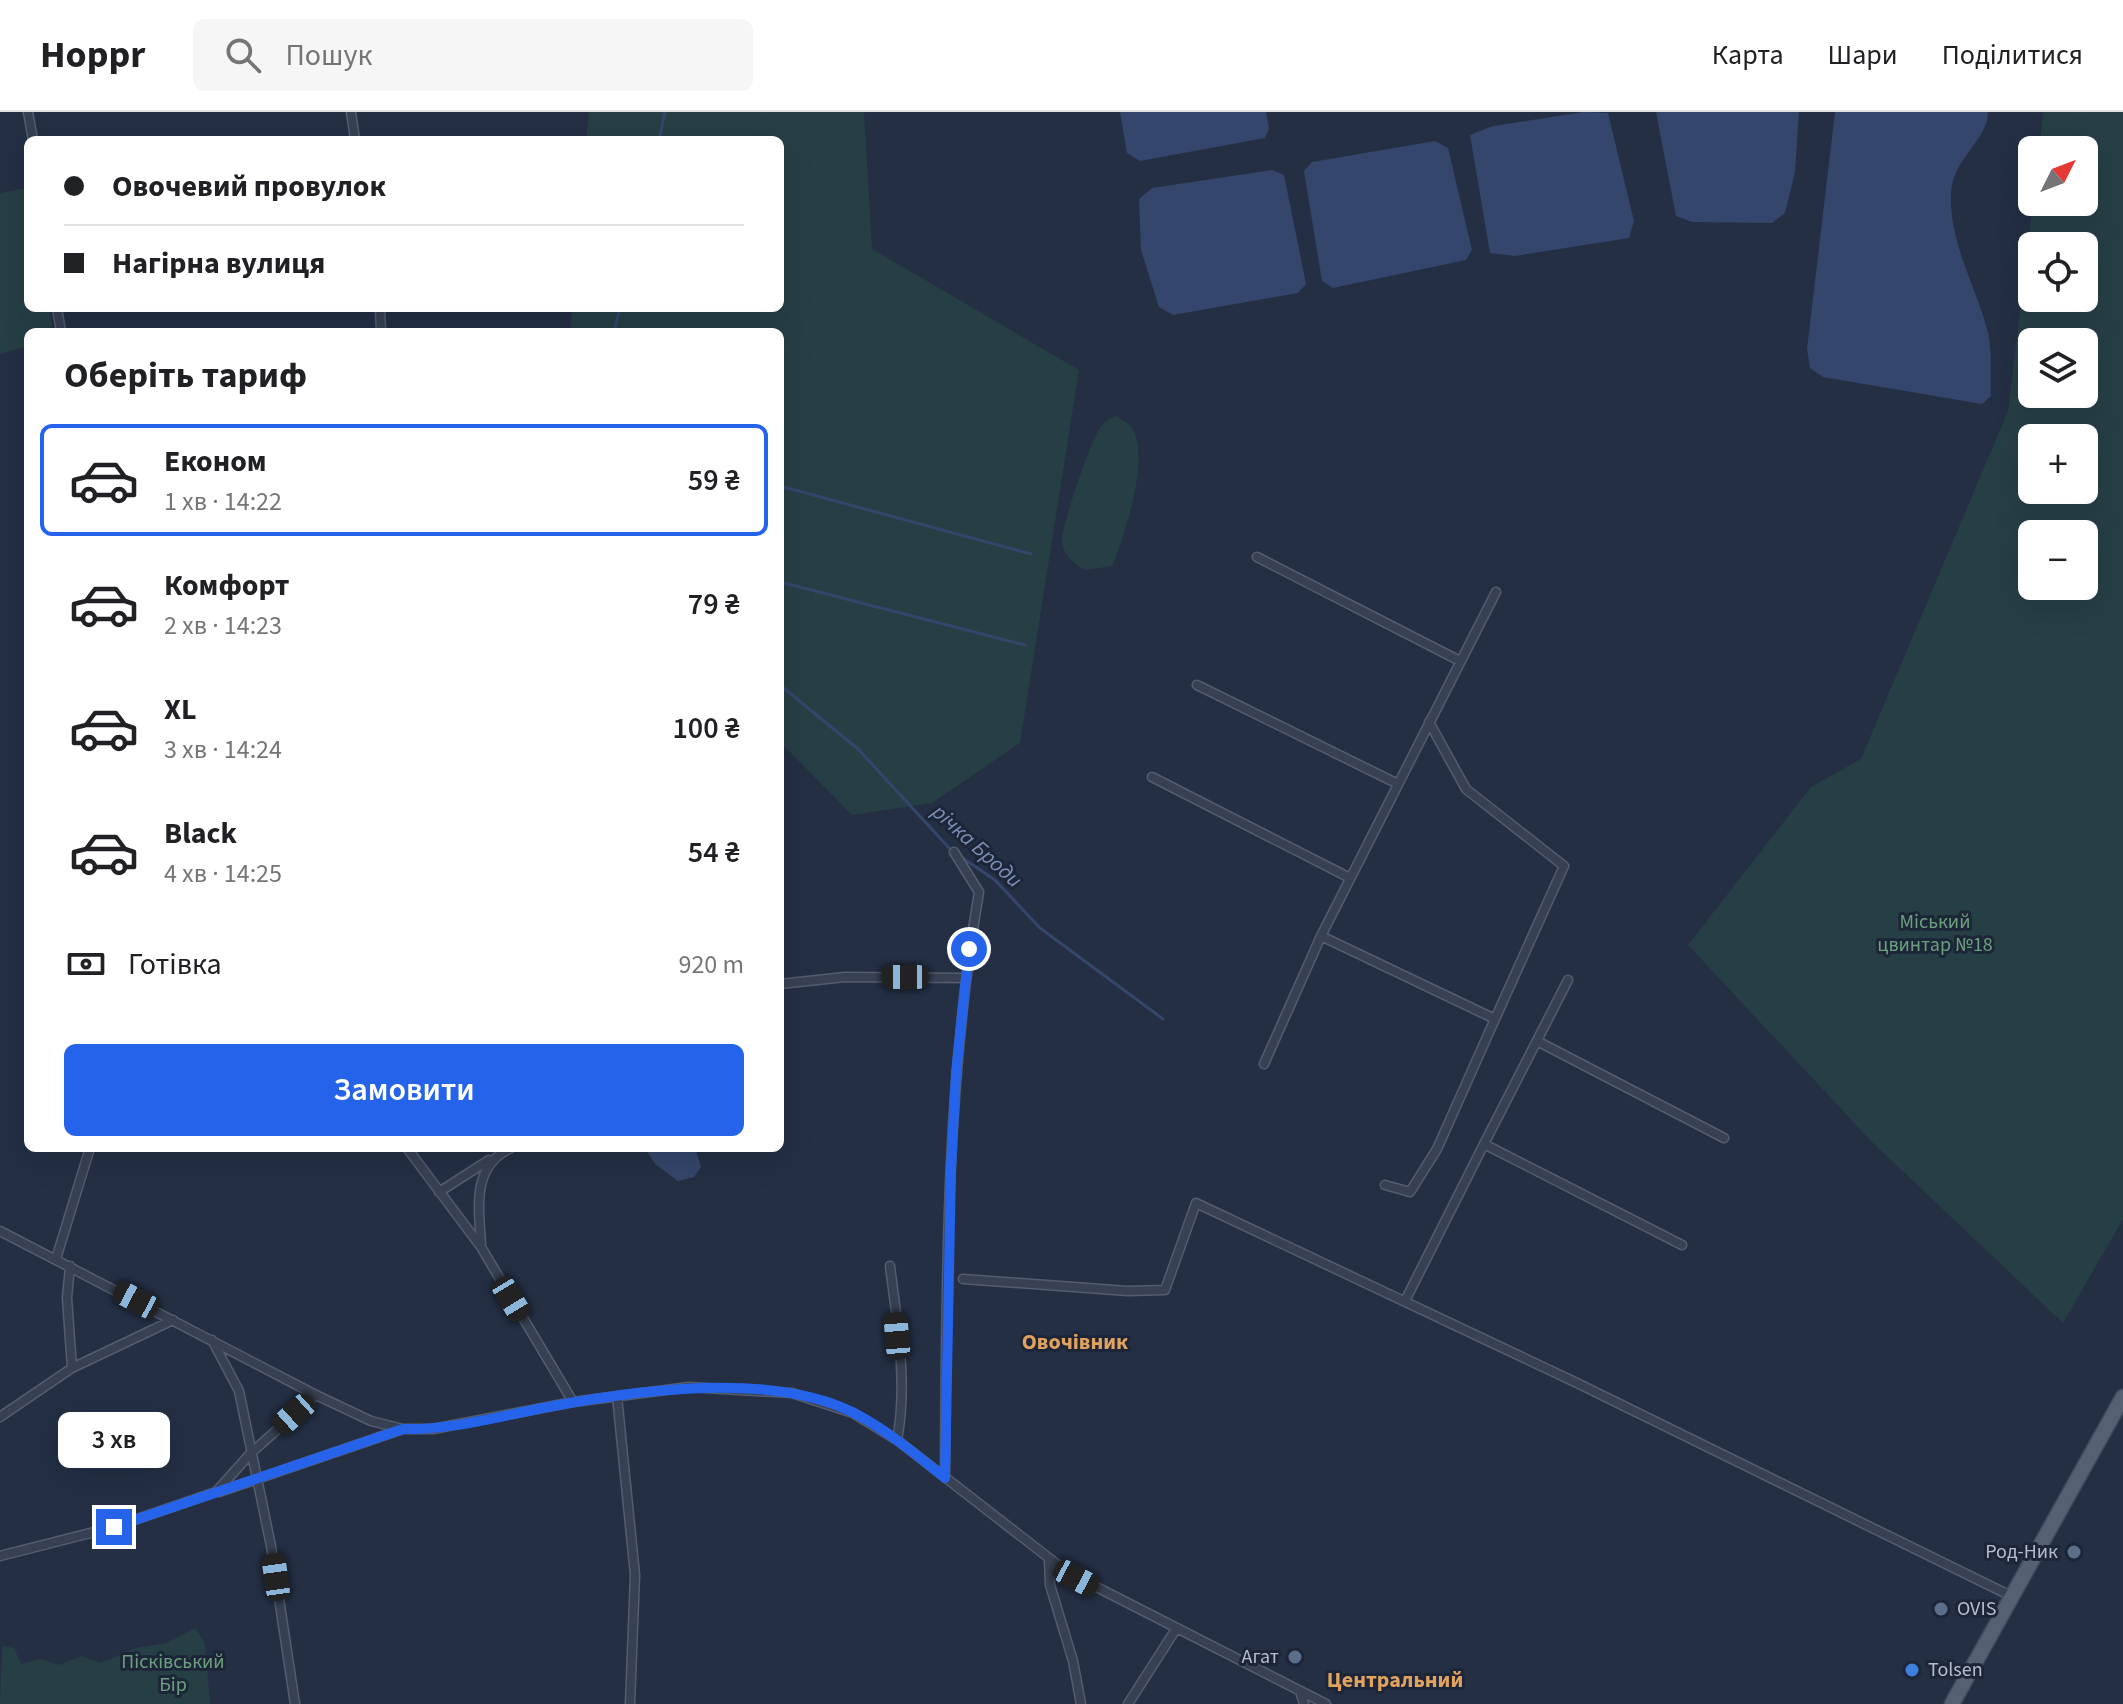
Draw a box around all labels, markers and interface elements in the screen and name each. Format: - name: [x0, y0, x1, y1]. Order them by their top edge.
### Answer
- search box: [193, 19, 753, 91]
- text: Hoppr: [40, 28, 145, 82]
- icon: search: [221, 33, 265, 77]
- text: Пошук: [285, 34, 372, 77]
- text: Карта: [1712, 35, 1784, 75]
- text: Шари: [1828, 35, 1898, 75]
- text: Поділитися: [1942, 35, 2083, 75]
- north arrow: [2018, 136, 2098, 216]
- map controls: [2018, 136, 2098, 600]
- text: Овочевий провулок: [112, 165, 386, 208]
- button: locate: [2018, 232, 2098, 312]
- text: Нагірна вулиця: [112, 242, 325, 285]
- button: layers: [2018, 328, 2098, 408]
- text: Оберіть тариф: [64, 350, 307, 401]
- button: +: [2018, 424, 2098, 504]
- text: Економ: [164, 440, 267, 483]
- icon: car: [68, 444, 140, 516]
- text: 59 ₴: [688, 459, 740, 502]
- text: 1 хв · 14:22: [164, 483, 282, 520]
- button: −: [2018, 520, 2098, 600]
- text: Комфорт: [164, 564, 290, 607]
- icon: car: [68, 568, 140, 640]
- text: 79 ₴: [688, 583, 740, 626]
- text: 2 хв · 14:23: [164, 607, 282, 644]
- text: XL: [164, 688, 197, 731]
- icon: car: [68, 692, 140, 764]
- text: 100 ₴: [672, 707, 740, 750]
- text: 3 хв · 14:24: [164, 731, 282, 768]
- water label: річка Броди: [924, 796, 1029, 895]
- text: Black: [164, 812, 237, 855]
- icon: car: [68, 816, 140, 888]
- text: 54 ₴: [688, 831, 740, 874]
- text: 4 хв · 14:25: [164, 855, 282, 892]
- park label: Міський цвинтар №18: [1877, 908, 1993, 959]
- route start: [951, 931, 987, 967]
- icon: cash: [64, 942, 108, 986]
- text: Готівка: [128, 943, 222, 986]
- text: 920 m: [678, 946, 744, 983]
- car: [881, 965, 929, 989]
- button: Замовити: [64, 1044, 744, 1136]
- car: [488, 1272, 534, 1326]
- car: [109, 1278, 163, 1322]
- car: [883, 1311, 911, 1361]
- district label: Овочівник: [1022, 1326, 1128, 1358]
- car: [268, 1389, 320, 1439]
- callout: 3 хв: [58, 1411, 170, 1467]
- text: 3 хв: [92, 1421, 136, 1458]
- route end: [96, 1509, 132, 1545]
- place label: Род-Ник: [1985, 1538, 2058, 1566]
- marker: Род-Ник: [2065, 1543, 2083, 1561]
- car: [261, 1552, 291, 1602]
- car: [1049, 1556, 1103, 1600]
- place label: OVIS: [1957, 1595, 1996, 1623]
- marker: OVIS: [1932, 1600, 1950, 1618]
- place label: Агат: [1242, 1643, 1279, 1671]
- park label: Пісківський Бір: [121, 1648, 225, 1699]
- marker: Агат: [1286, 1648, 1304, 1666]
- place label: Tolsen: [1928, 1656, 1983, 1684]
- marker: Tolsen: [1903, 1661, 1921, 1679]
- district label: Центральний: [1327, 1664, 1463, 1696]

